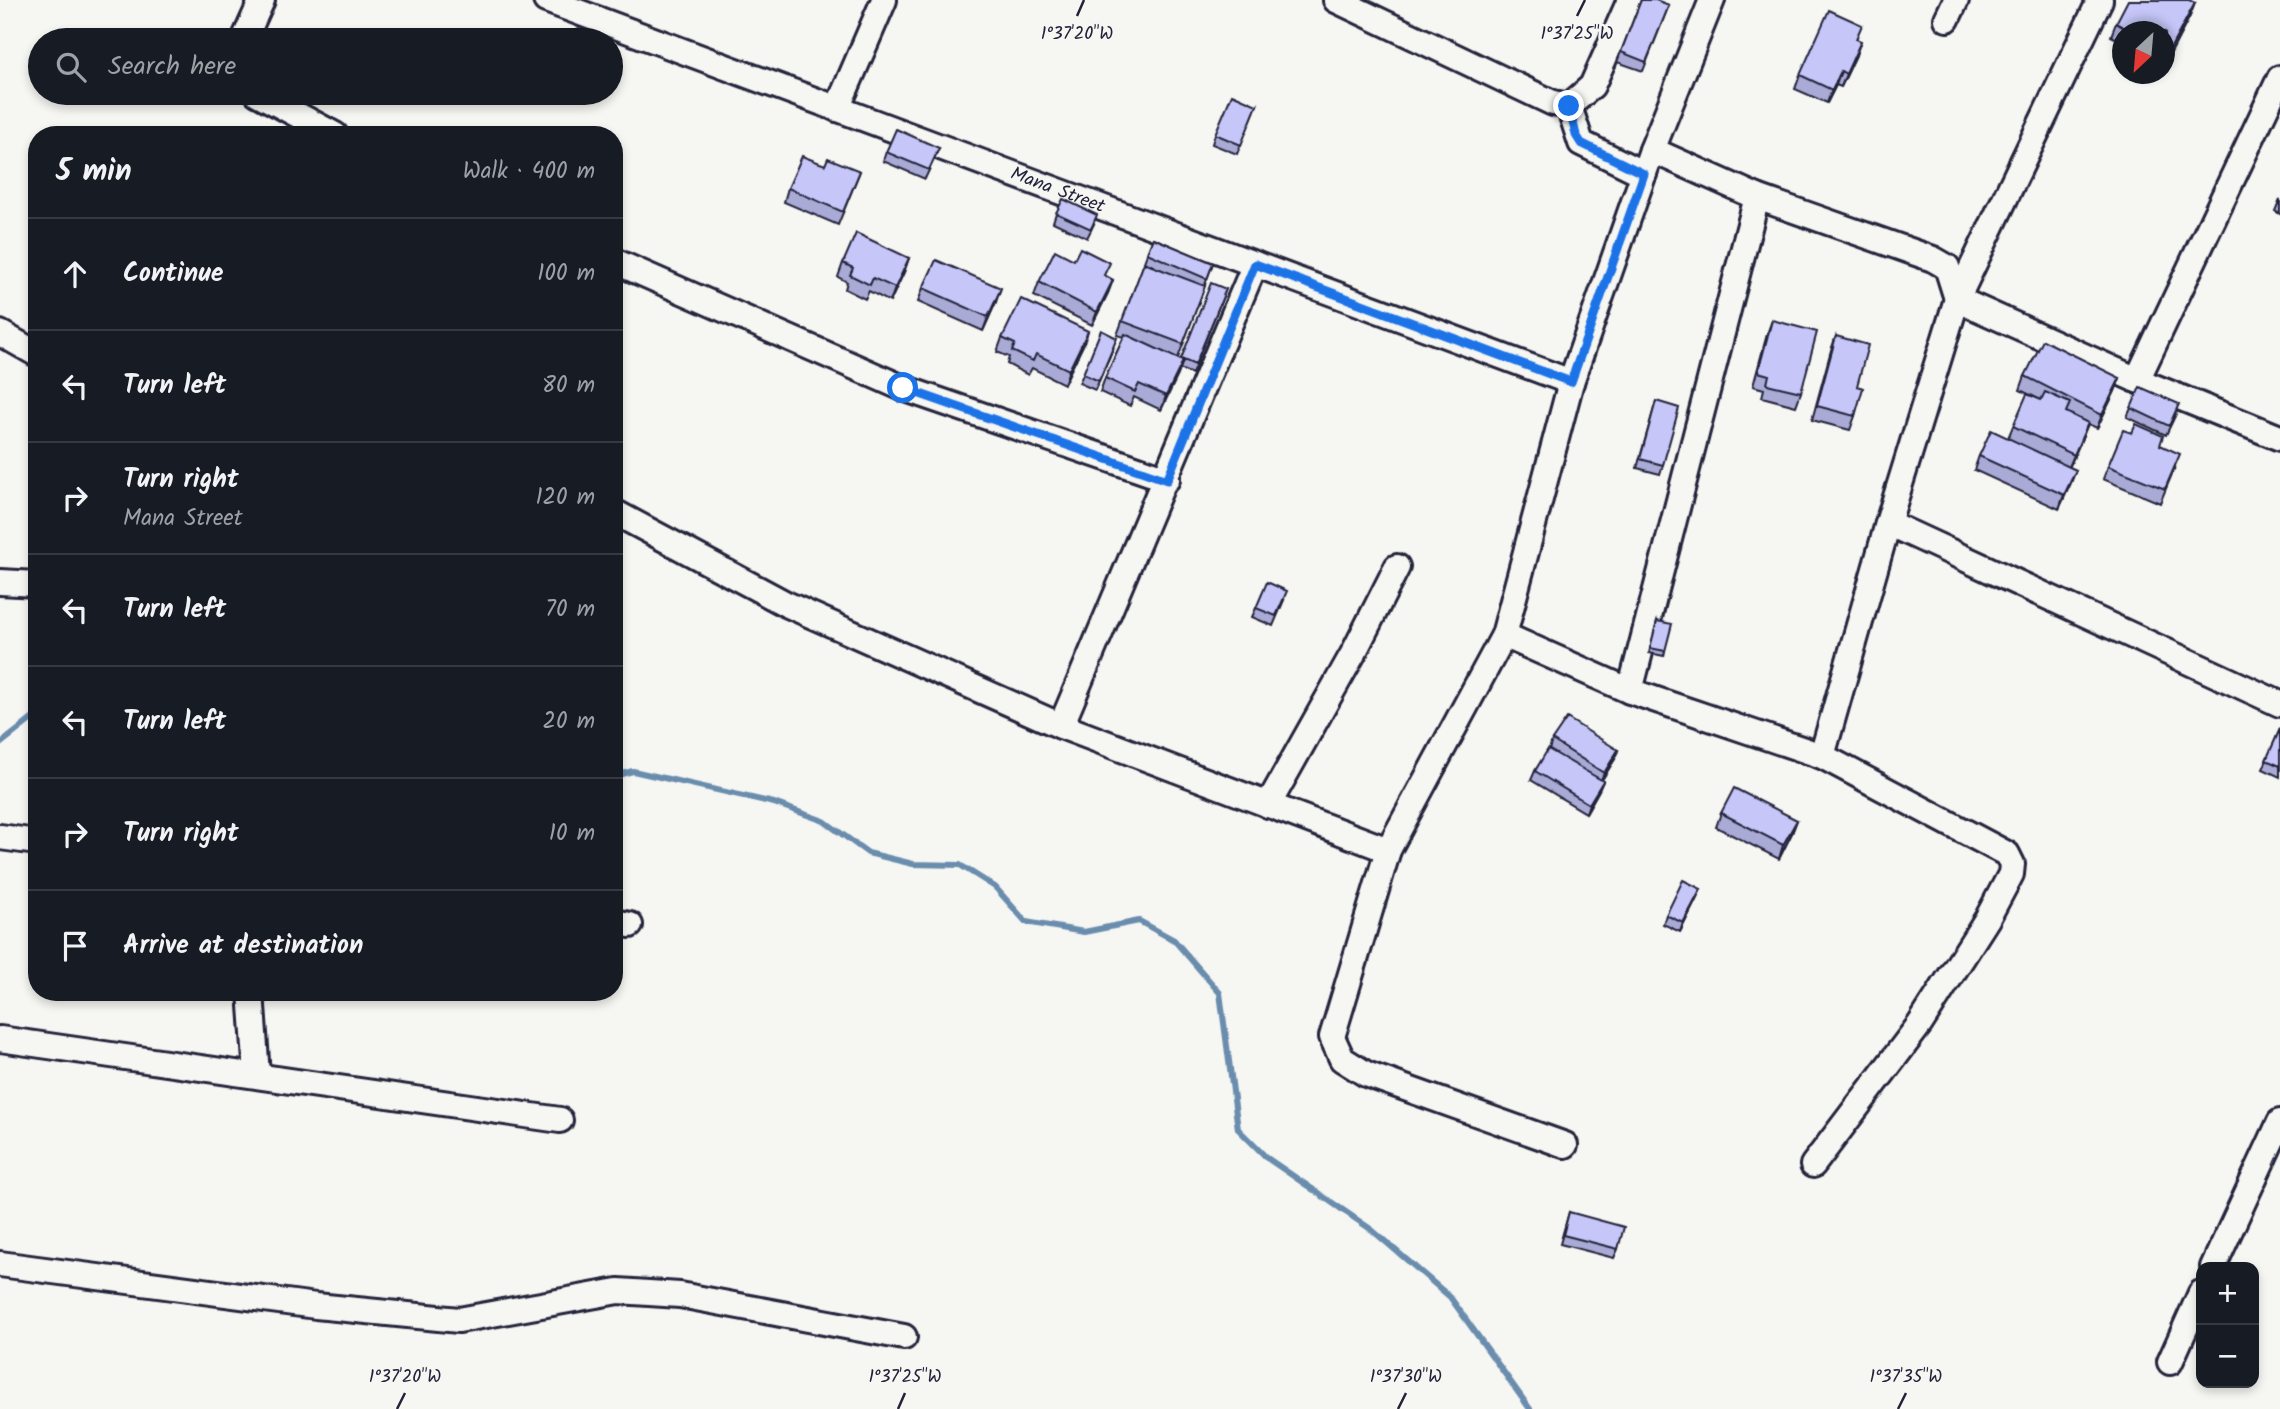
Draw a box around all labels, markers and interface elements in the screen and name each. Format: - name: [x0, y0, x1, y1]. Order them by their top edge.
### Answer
- text: 1°37'20"W: [1041, 20, 1113, 49]
- text: 1°37'25"W: [1540, 20, 1614, 49]
- north arrow: [2112, 21, 2175, 84]
- search box: [28, 28, 623, 105]
- text: Search here: [108, 46, 236, 88]
- icon: search: [52, 48, 90, 86]
- route end: [1553, 90, 1584, 121]
- text: 5 min: [56, 148, 132, 196]
- text: Walk · 400 m: [463, 154, 595, 190]
- street label: Mana Street: [1006, 159, 1110, 222]
- text: Continue: [123, 253, 224, 295]
- icon: ahead: [56, 255, 94, 293]
- text: 100 m: [537, 256, 595, 292]
- text: Turn left: [123, 365, 226, 407]
- icon: left: [56, 367, 94, 405]
- text: 80 m: [542, 368, 595, 404]
- route start: [887, 372, 918, 403]
- text: Turn right: [123, 459, 239, 501]
- icon: right: [56, 479, 94, 517]
- text: 120 m: [535, 480, 595, 516]
- text: Mana Street: [123, 501, 243, 537]
- text: Turn left: [123, 589, 226, 631]
- icon: left: [56, 591, 94, 629]
- text: 70 m: [545, 592, 595, 628]
- text: Turn left: [123, 701, 226, 743]
- icon: left: [56, 703, 94, 741]
- text: 20 m: [543, 704, 595, 740]
- text: Turn right: [123, 813, 239, 855]
- icon: right: [56, 815, 94, 853]
- text: 10 m: [549, 816, 595, 852]
- text: Arrive at destination: [123, 925, 363, 967]
- icon: arrive: [56, 927, 94, 965]
- map controls: [2196, 1262, 2259, 1388]
- button: +: [2196, 1262, 2259, 1325]
- button: −: [2196, 1325, 2259, 1388]
- text: 1°37'20"W: [369, 1363, 441, 1392]
- text: 1°37'25"W: [868, 1363, 942, 1392]
- text: 1°37'30"W: [1370, 1363, 1442, 1392]
- text: 1°37'35"W: [1870, 1363, 1942, 1392]

